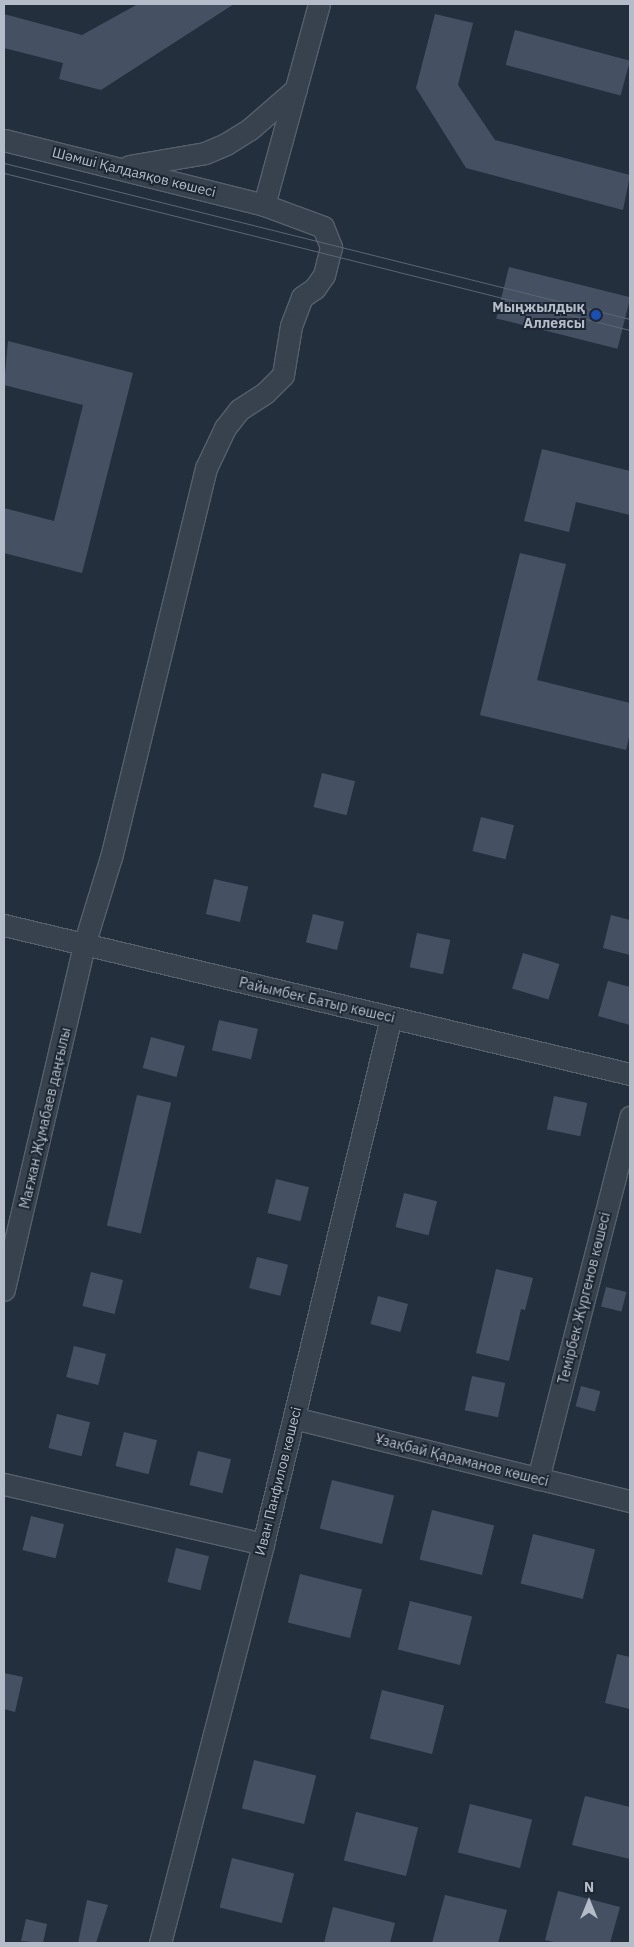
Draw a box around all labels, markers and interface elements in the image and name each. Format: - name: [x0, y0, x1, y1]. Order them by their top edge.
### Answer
- street label: Шәмші Қалдаяқов көшесі: [50, 144, 218, 200]
- place label: Мыңжылдық Аллеясы: [492, 299, 585, 332]
- marker: Мыңжылдық Аллеясы: [589, 308, 603, 322]
- street label: Райымбек Батыр көшесі: [237, 974, 397, 1026]
- street label: Мағжан Жұмабаев даңғылы: [16, 1026, 74, 1210]
- street label: Темірбек Жүргенов көшесі: [554, 1210, 614, 1386]
- street label: Иван Панфилов көшесі: [251, 1405, 305, 1557]
- street label: Ұзақбай Қараманов көшесі: [373, 1430, 551, 1490]
- north arrow: [564, 1877, 614, 1927]
- text: N: [584, 1878, 594, 1896]

